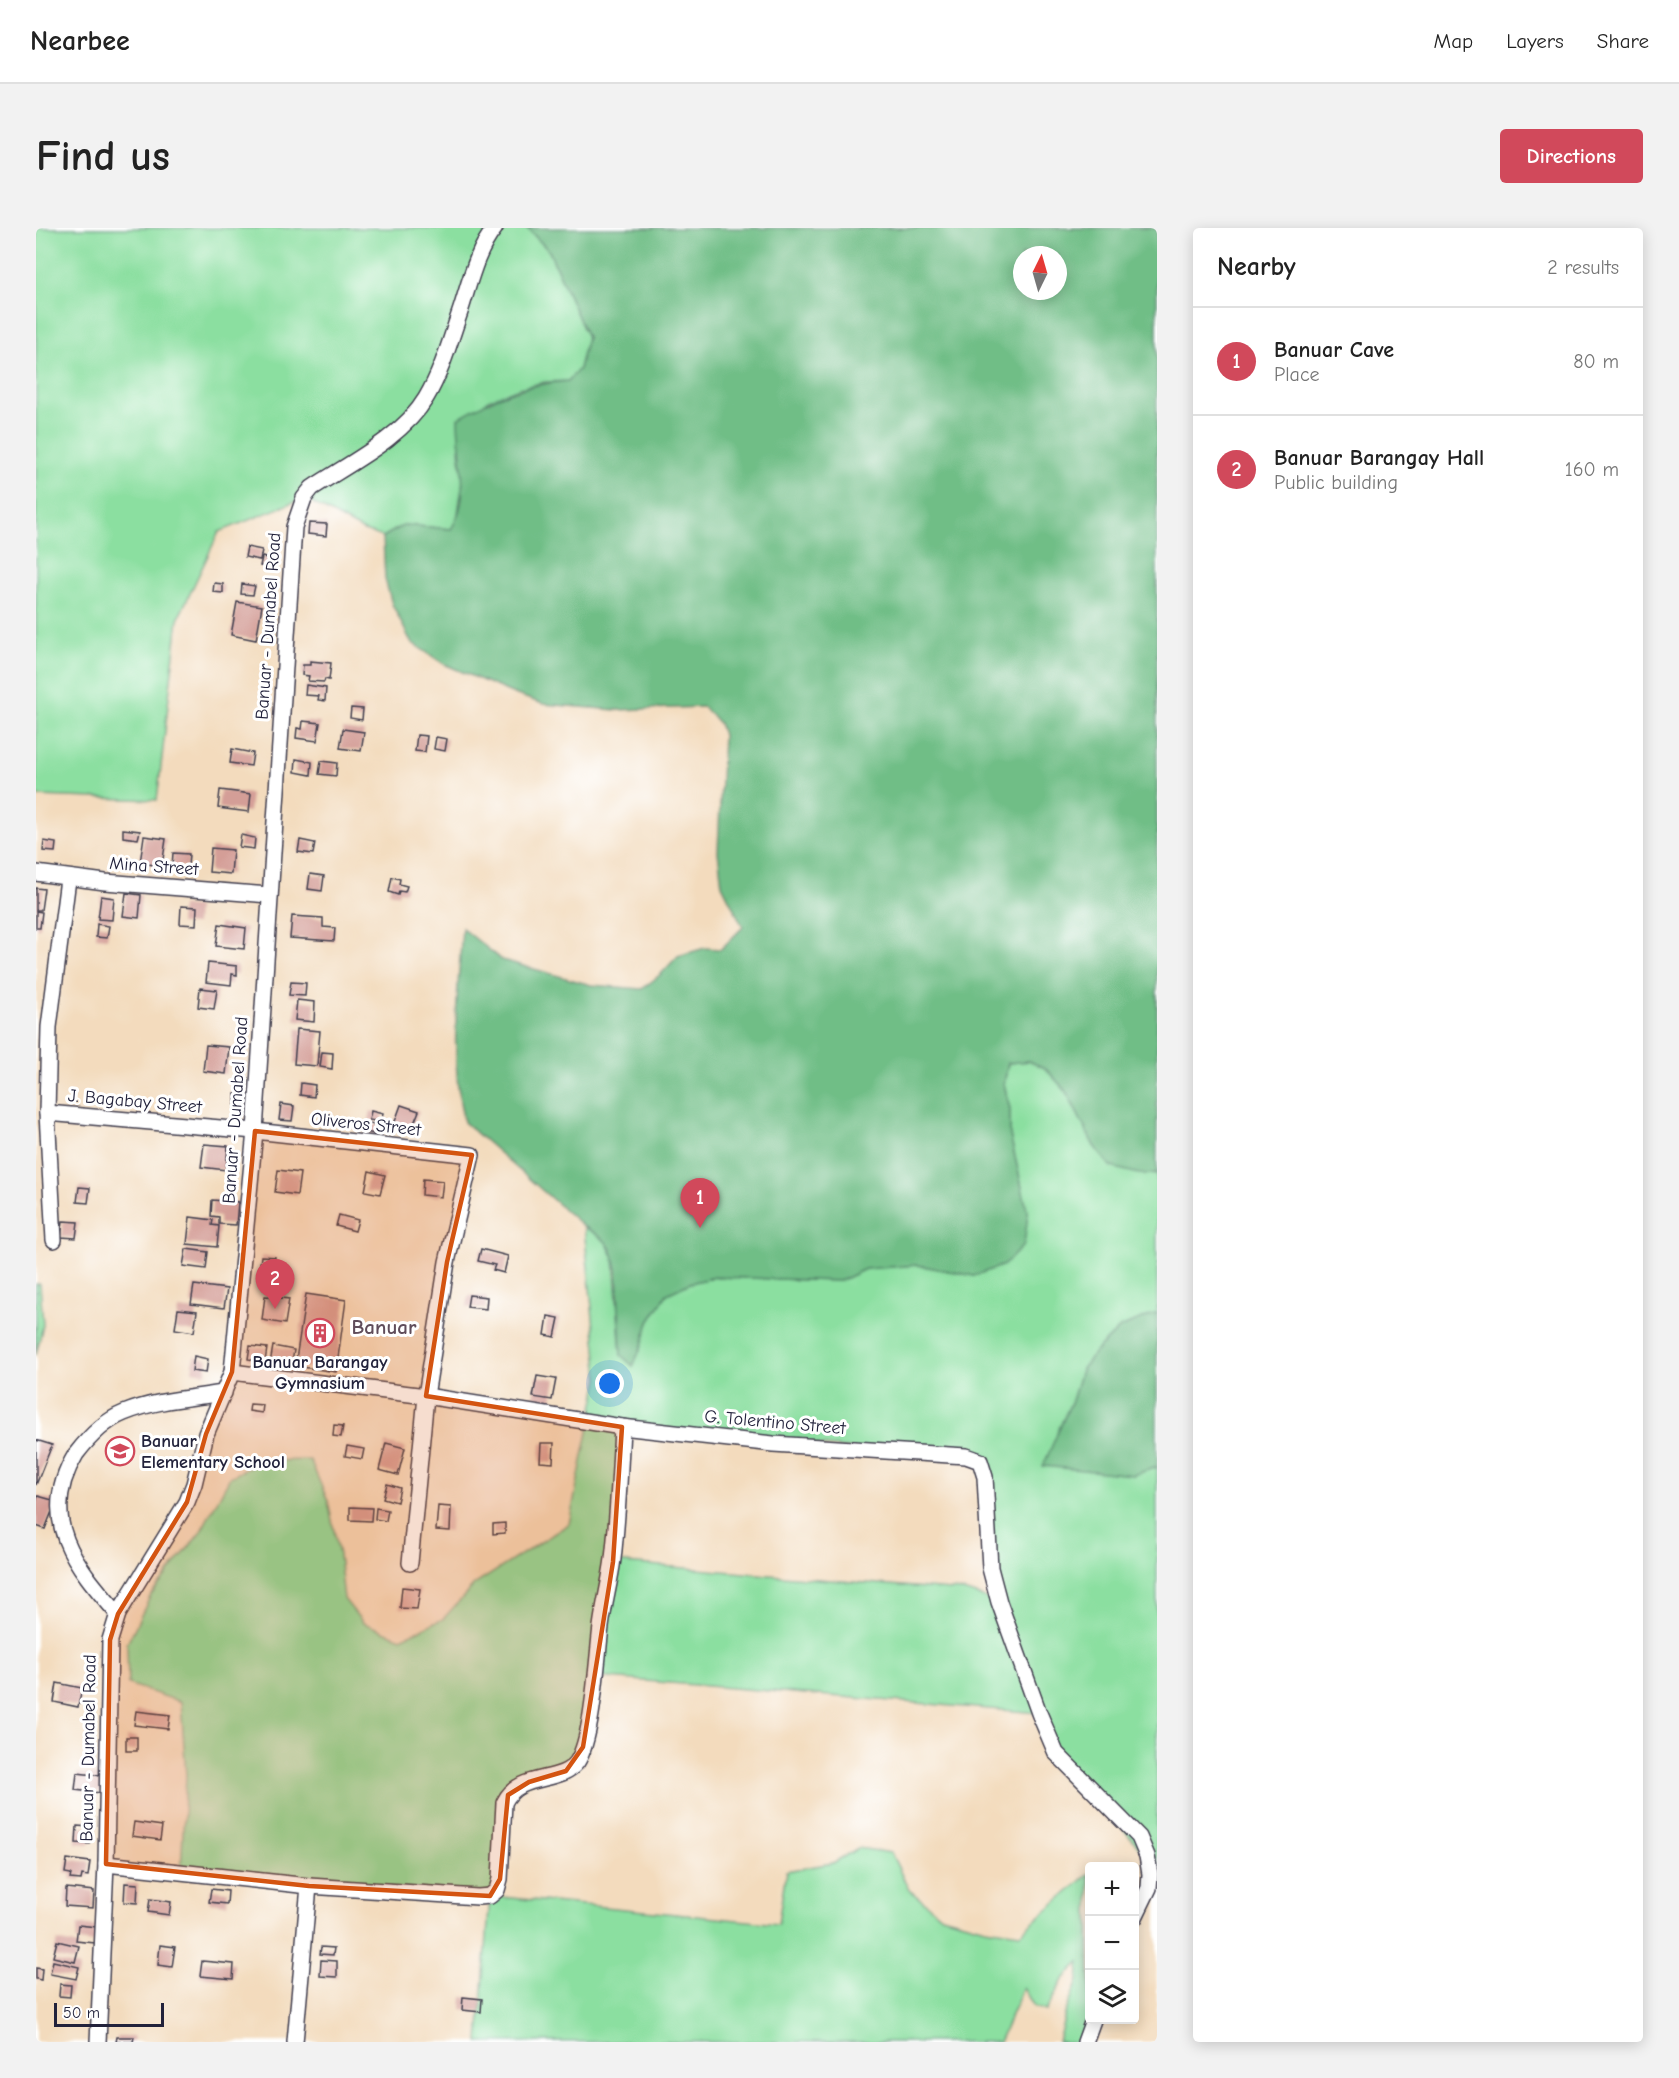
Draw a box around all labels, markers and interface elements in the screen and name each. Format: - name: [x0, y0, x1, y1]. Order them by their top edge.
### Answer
- text: Nearbee: [30, 25, 130, 57]
- text: Map: [1434, 29, 1473, 53]
- text: Layers: [1506, 29, 1564, 53]
- text: Share: [1597, 29, 1649, 53]
- button: Directions: [1500, 129, 1643, 183]
- text: Find us: [36, 132, 170, 181]
- north arrow: [1013, 246, 1067, 300]
- text: Nearby: [1217, 252, 1296, 282]
- text: 2 results: [1547, 256, 1619, 279]
- text: Banuar Cave: [1274, 337, 1394, 363]
- text: 1: [1233, 350, 1240, 373]
- text: 80 m: [1573, 350, 1619, 373]
- text: Place: [1274, 363, 1320, 386]
- text: Banuar Barangay Hall: [1274, 445, 1484, 471]
- text: 2: [1232, 458, 1241, 481]
- text: 160 m: [1565, 458, 1619, 481]
- text: Public building: [1274, 471, 1398, 494]
- street label: Banuar - Dumabel Road: [251, 532, 286, 720]
- street label: Mina Street: [109, 853, 200, 880]
- street label: Banuar - Dumabel Road: [218, 1016, 253, 1204]
- street label: J. Bagabay Street: [67, 1085, 204, 1118]
- street label: Oliveros Street: [310, 1108, 423, 1141]
- pin: 1: [680, 1178, 720, 1228]
- pin: 2: [256, 1260, 294, 1309]
- district label: Banuar: [352, 1315, 417, 1339]
- building icon: Banuar Barangay Gymnasium: [304, 1317, 336, 1349]
- place label: Banuar Barangay Gymnasium: [252, 1352, 388, 1394]
- your location: [595, 1369, 624, 1398]
- street label: G. Tolentino Street: [704, 1406, 847, 1439]
- place label: Banuar Elementary School: [141, 1431, 285, 1473]
- school or university icon: Banuar Elementary School: [104, 1435, 136, 1467]
- street label: Banuar - Dumabel Road: [76, 1654, 101, 1842]
- map controls: [1085, 1862, 1139, 2024]
- button: +: [1085, 1862, 1139, 1916]
- button: −: [1085, 1916, 1139, 1970]
- button: layers: [1085, 1970, 1139, 2024]
- scale bar: [54, 2000, 164, 2028]
- text: 50 m: [63, 2004, 100, 2022]

